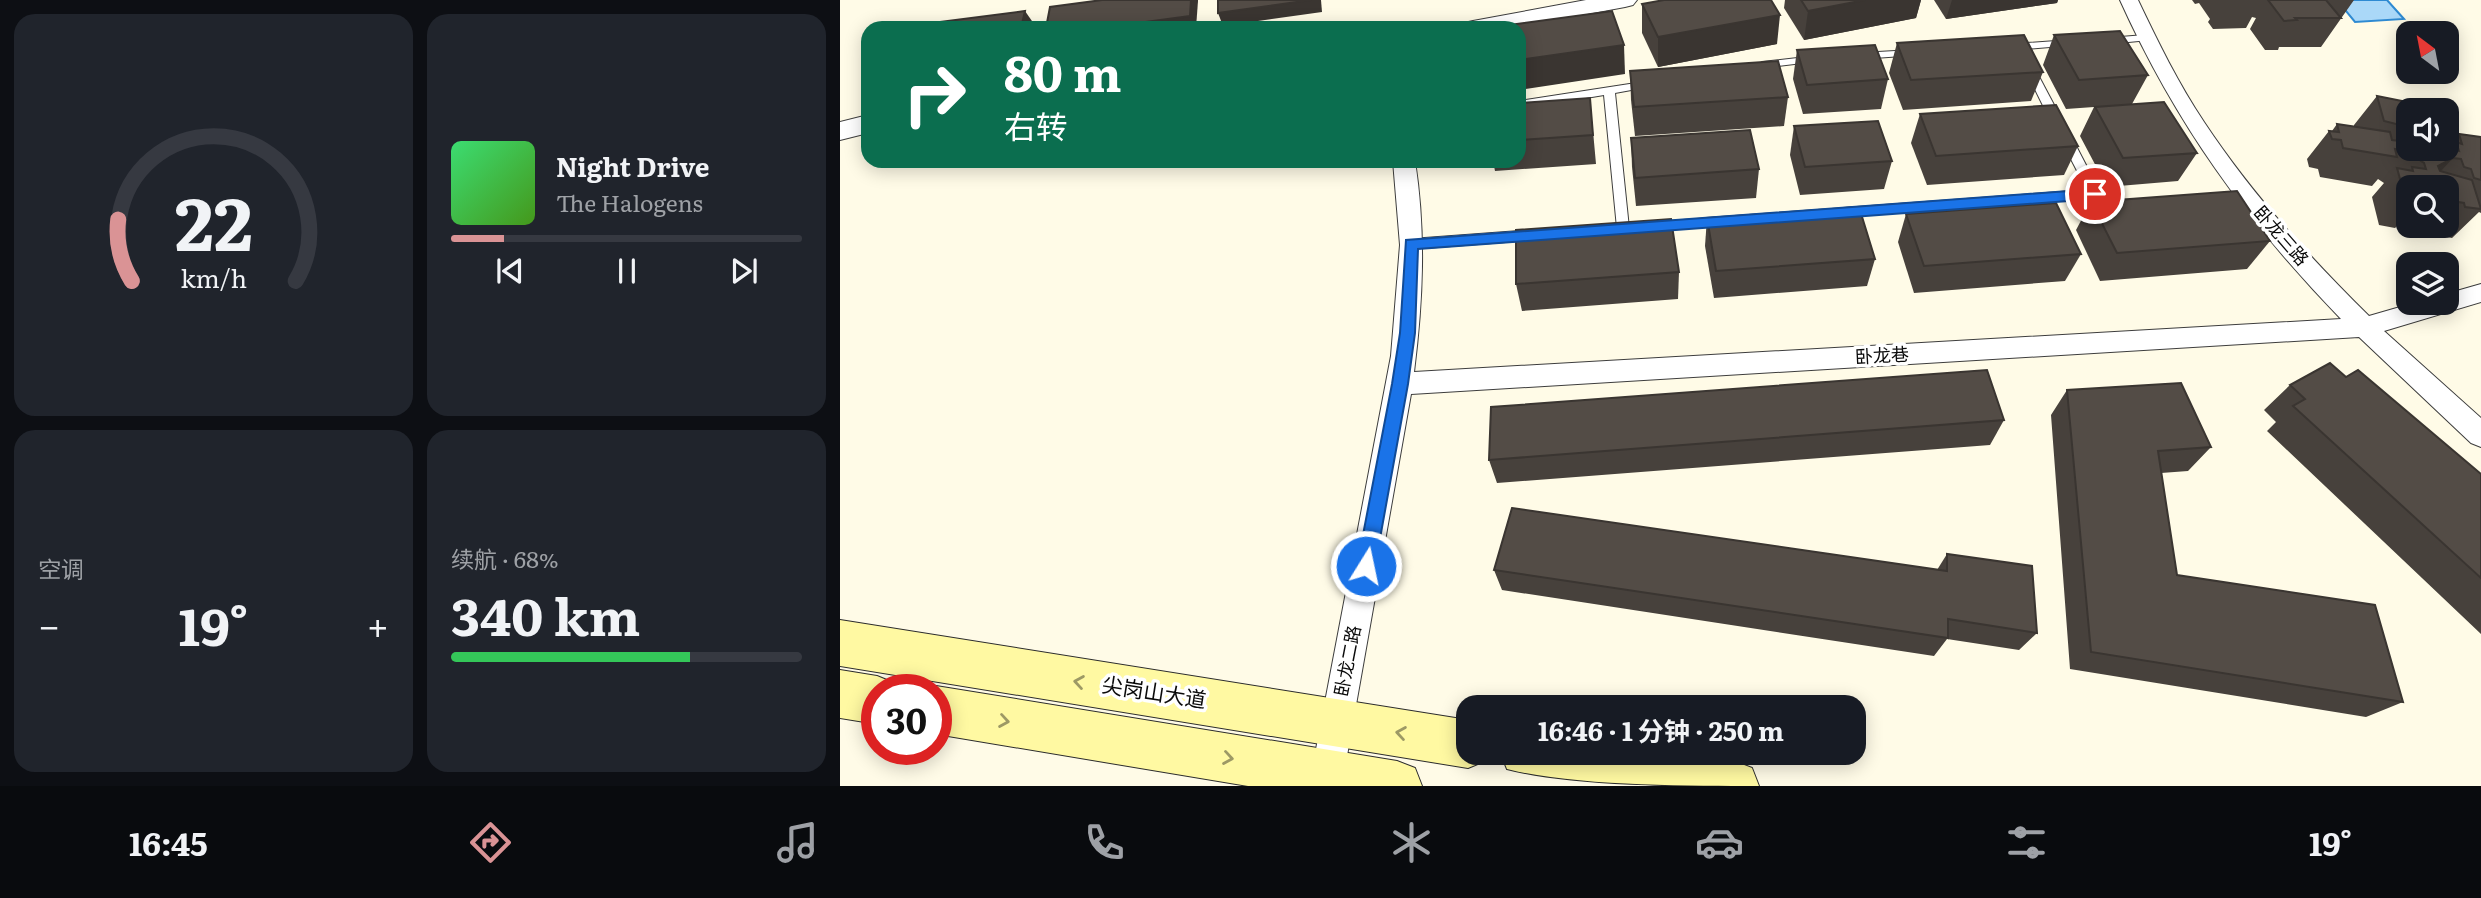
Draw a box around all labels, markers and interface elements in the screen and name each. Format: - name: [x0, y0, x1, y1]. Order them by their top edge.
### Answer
- north arrow: [2396, 21, 2459, 84]
- map controls: [2396, 21, 2459, 315]
- text: 80 m: [1004, 34, 1122, 107]
- icon: right: [889, 49, 980, 140]
- button: sound: [2396, 98, 2459, 161]
- text: 右转: [1004, 101, 1068, 149]
- text: Night Drive: [556, 146, 710, 185]
- pin: [2065, 164, 2125, 224]
- text: 22: [174, 166, 253, 274]
- icon: arrive: [2076, 175, 2114, 213]
- button: search: [2396, 175, 2459, 238]
- text: The Halogens: [556, 185, 703, 219]
- street label: 卧龙三路: [2248, 199, 2316, 271]
- icon: previous: [491, 252, 529, 290]
- icon: pause: [608, 252, 646, 290]
- icon: next: [725, 252, 763, 290]
- button: layers: [2396, 252, 2459, 315]
- text: km/h: [180, 259, 247, 296]
- street label: 卧龙巷: [1854, 340, 1910, 369]
- position arrow: [1329, 529, 1403, 603]
- text: 续航 · 68%: [451, 541, 558, 575]
- text: 空调: [38, 551, 84, 585]
- text: 340 km: [451, 575, 640, 652]
- text: 19°: [179, 585, 248, 662]
- text: −: [38, 595, 60, 652]
- text: +: [367, 595, 389, 652]
- street label: 卧龙二路: [1326, 623, 1367, 699]
- street label: 尖岗山大道: [1100, 667, 1209, 714]
- speed limit sign: 30: [861, 674, 952, 765]
- one-way arrow: [1074, 674, 1085, 689]
- text: 16:46 · 1 分钟 · 250 m: [1538, 710, 1784, 749]
- one-way arrow: [998, 713, 1010, 728]
- one-way arrow: [1395, 726, 1407, 741]
- one-way arrow: [1222, 750, 1234, 765]
- text: 16:45: [129, 818, 208, 866]
- icon: directions: [466, 818, 515, 867]
- icon: music: [773, 818, 822, 867]
- icon: phone: [1080, 818, 1129, 867]
- icon: climate: [1387, 818, 1436, 867]
- icon: car: [1695, 818, 1744, 867]
- icon: filters: [2002, 818, 2051, 867]
- text: 19°: [2309, 818, 2352, 866]

